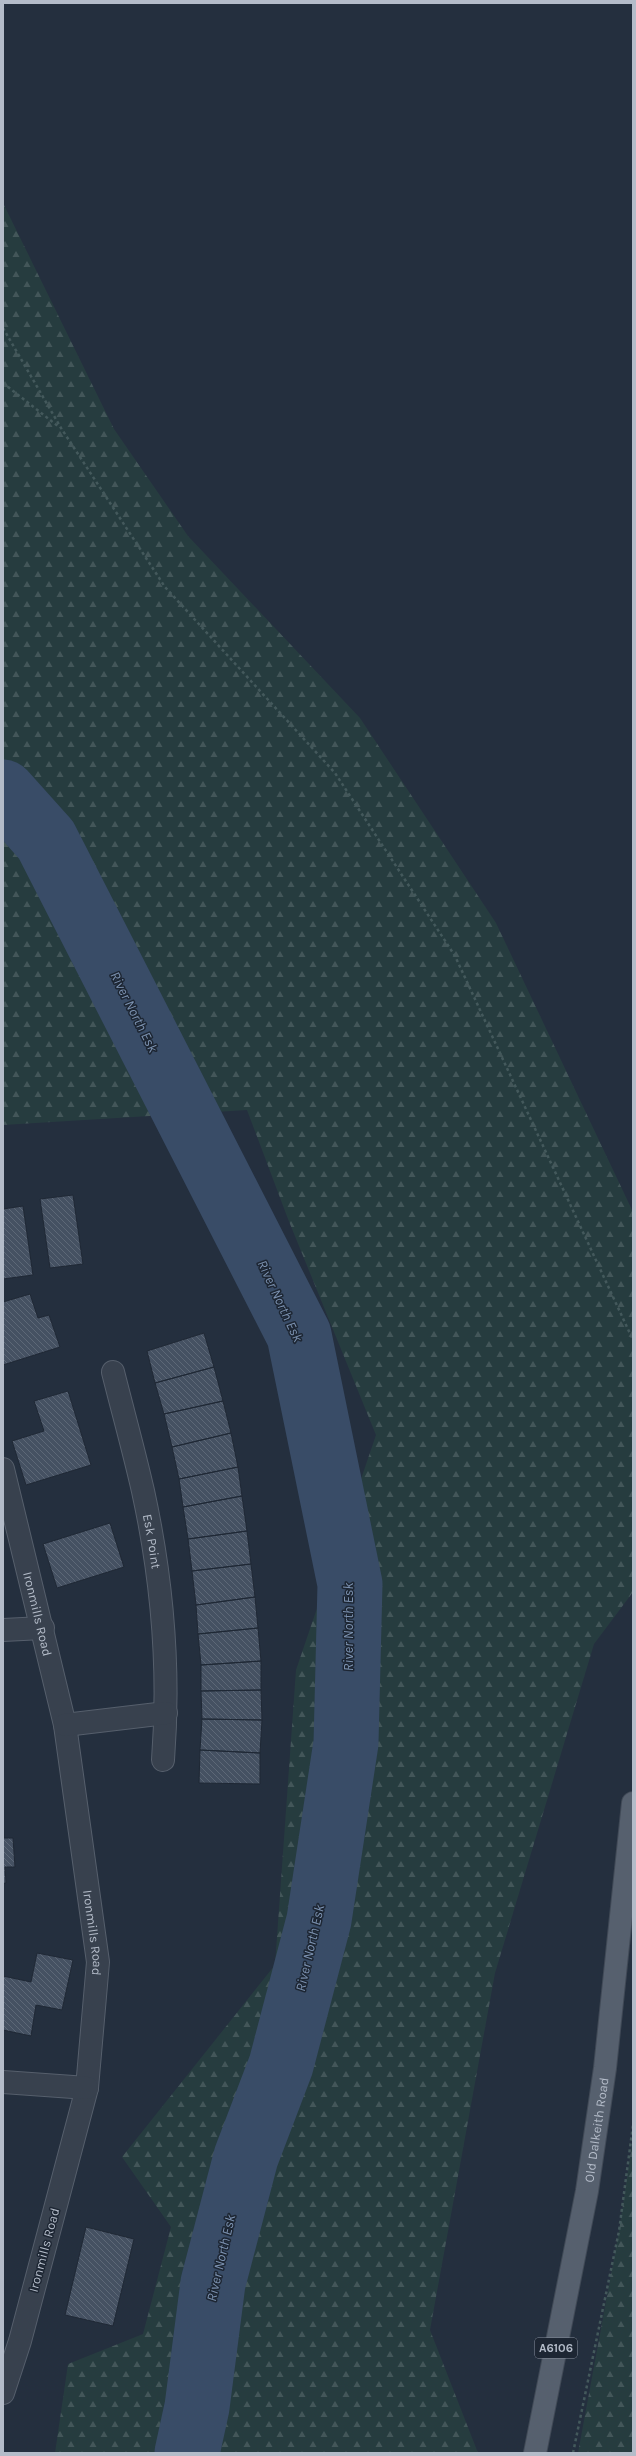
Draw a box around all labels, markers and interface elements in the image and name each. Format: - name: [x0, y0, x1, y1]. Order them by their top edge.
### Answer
- water label: River North Esk: [106, 969, 162, 1056]
- water label: River North Esk: [254, 1257, 307, 1346]
- street label: Esk Point: [140, 1513, 164, 1570]
- street label: Ironmills Road: [21, 1570, 56, 1658]
- water label: River North Esk: [340, 1582, 357, 1671]
- street label: Ironmills Road: [81, 1889, 106, 1976]
- water label: River North Esk: [292, 1902, 328, 1993]
- street label: Old Dalkeith Road: [581, 2076, 611, 2183]
- street label: Ironmills Road: [26, 2206, 62, 2294]
- water label: River North Esk: [203, 2212, 239, 2303]
- road number: A6106: [535, 2338, 577, 2358]

